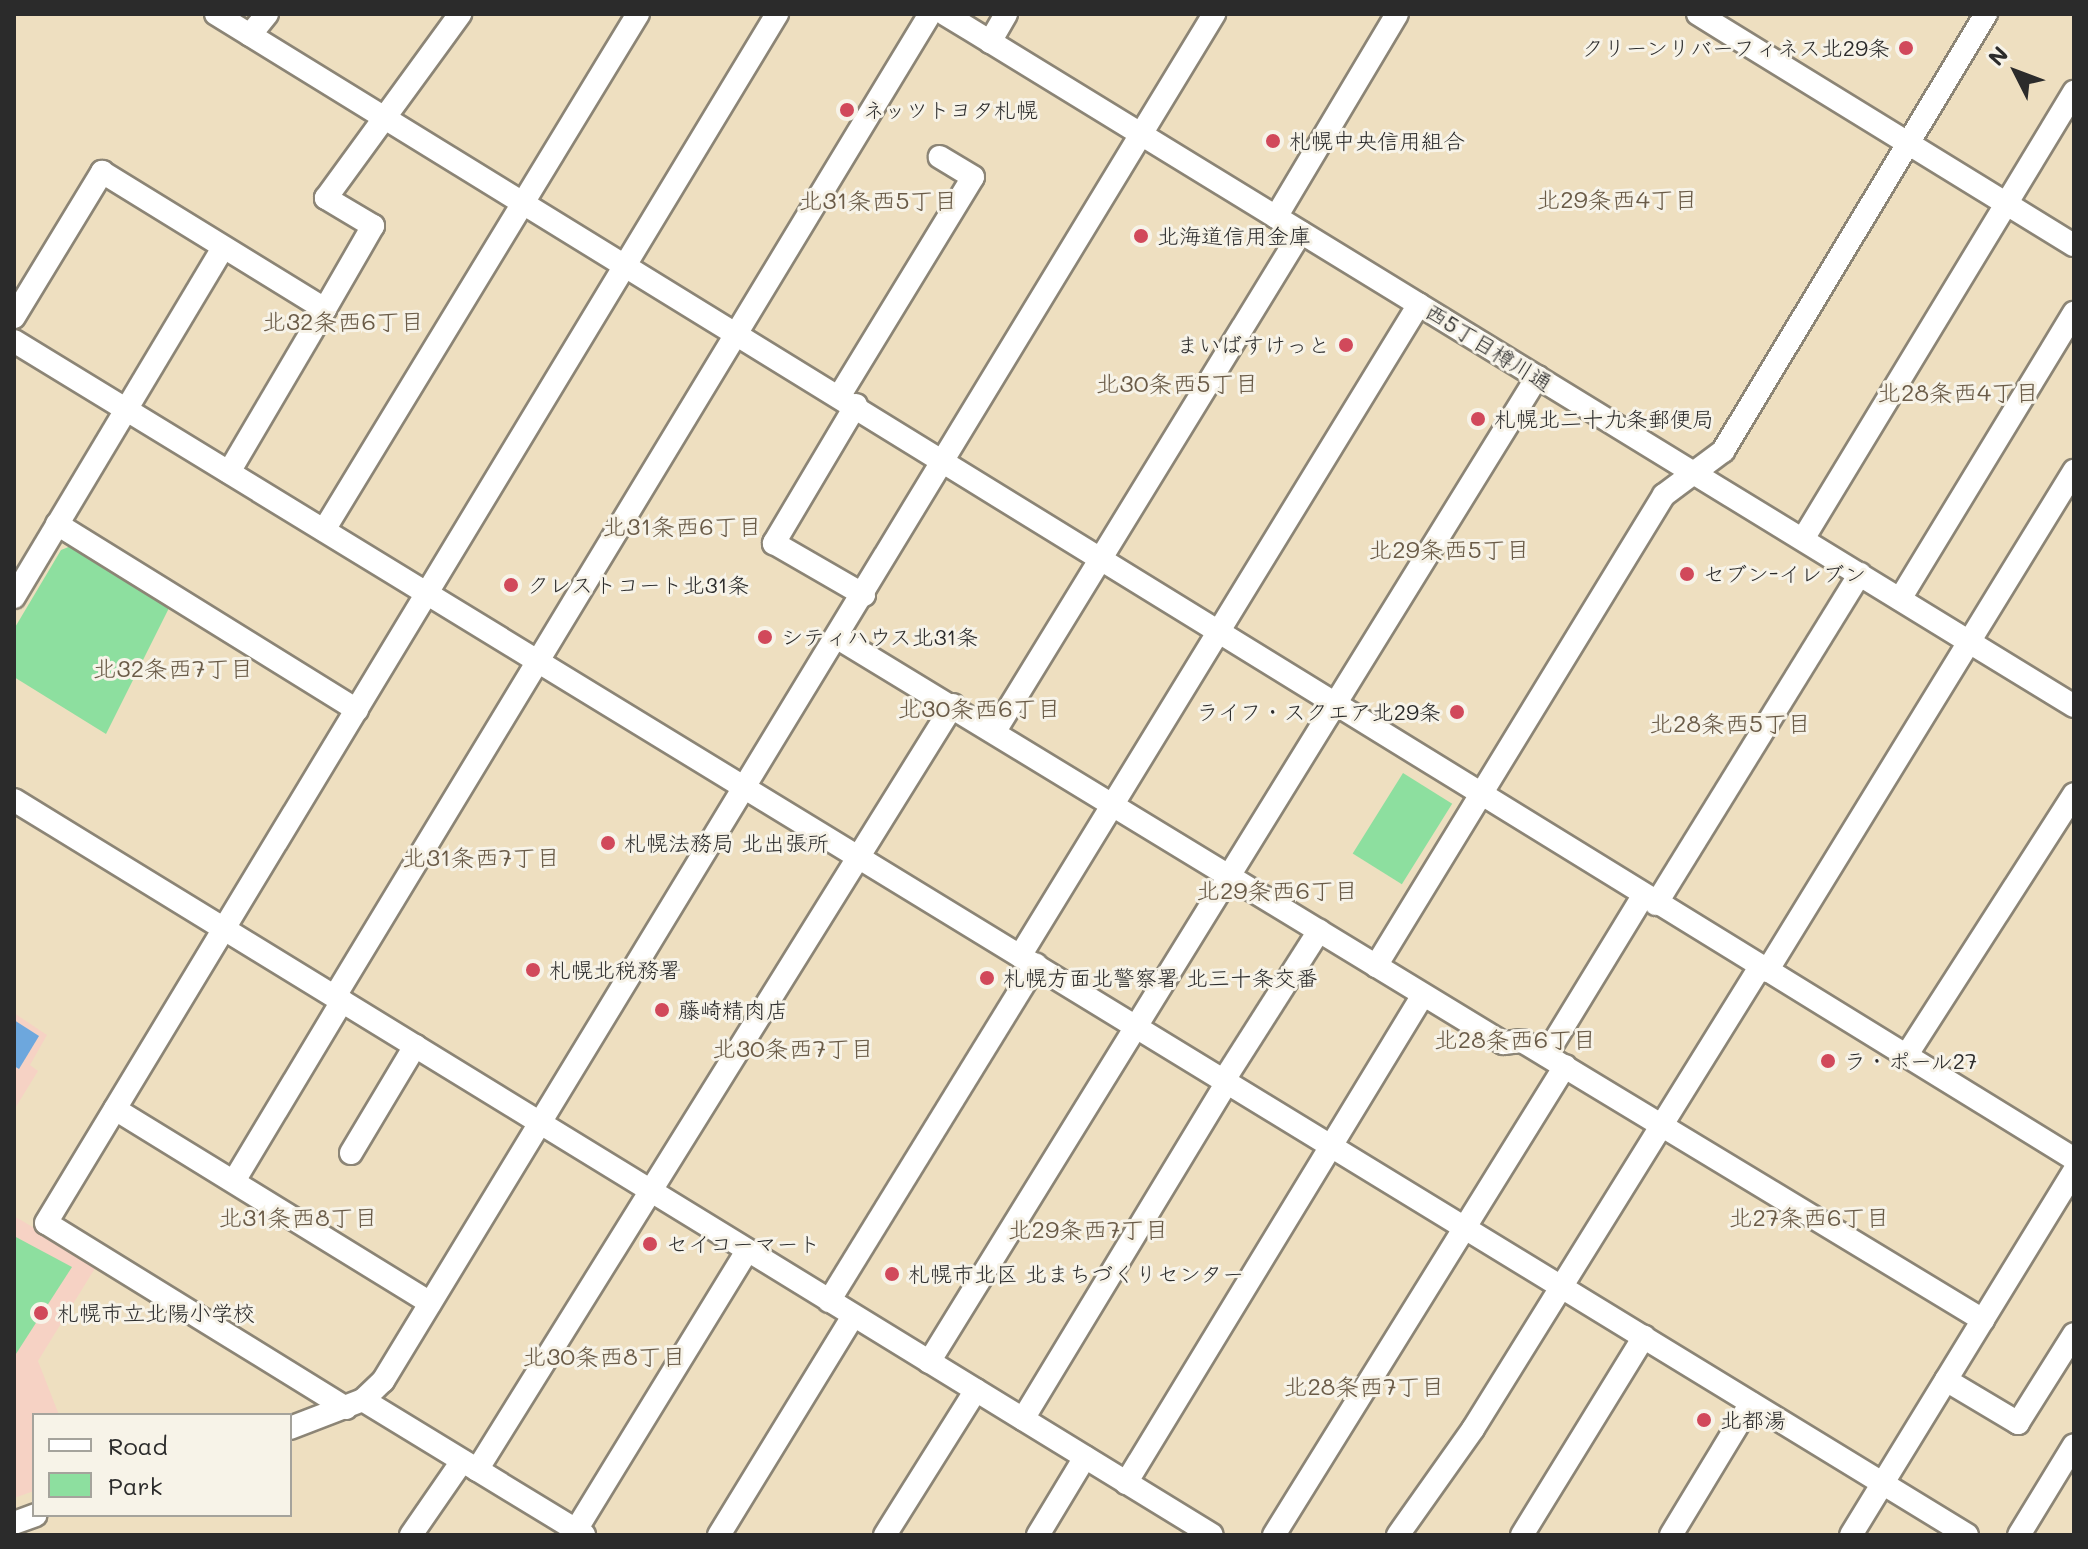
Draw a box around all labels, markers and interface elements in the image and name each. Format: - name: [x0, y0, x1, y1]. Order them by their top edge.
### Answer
- north arrow: [1976, 32, 2056, 112]
- place label: クリーンリバーフィネス北29条: [1579, 35, 1890, 61]
- marker: クリーンリバーフィネス北29条: [1897, 39, 1915, 57]
- text: N: [1981, 40, 2014, 72]
- place label: ネッツトヨタ札幌: [863, 97, 1039, 123]
- marker: ネッツトヨタ札幌: [838, 101, 856, 119]
- place label: 札幌中央信用組合: [1289, 128, 1465, 154]
- marker: 札幌中央信用組合: [1264, 132, 1282, 150]
- district label: 北29条西4丁目: [1536, 185, 1698, 213]
- district label: 北31条西5丁目: [799, 186, 957, 214]
- place label: 北海道信用金庫: [1157, 223, 1311, 249]
- marker: 北海道信用金庫: [1132, 227, 1150, 245]
- street label: 西5丁目樽川通: [1421, 297, 1557, 397]
- district label: 北32条西6丁目: [262, 307, 424, 335]
- place label: まいばすけっと: [1176, 332, 1330, 358]
- marker: まいばすけっと: [1337, 336, 1355, 354]
- district label: 北30条西5丁目: [1096, 369, 1258, 397]
- district label: 北28条西4丁目: [1877, 378, 2039, 406]
- place label: 札幌北二十九条郵便局: [1494, 406, 1714, 432]
- marker: 札幌北二十九条郵便局: [1469, 410, 1487, 428]
- district label: 北31条西6丁目: [602, 512, 762, 540]
- district label: 北29条西5丁目: [1368, 535, 1530, 563]
- place label: セブン-イレブン: [1703, 561, 1866, 587]
- marker: セブン-イレブン: [1678, 565, 1696, 583]
- place label: クレストコート北31条: [527, 572, 748, 598]
- marker: クレストコート北31条: [502, 576, 520, 594]
- place label: シティハウス北31条: [781, 624, 980, 650]
- marker: シティハウス北31条: [756, 628, 774, 646]
- district label: 北32条西7丁目: [93, 654, 253, 682]
- district label: 北30条西6丁目: [897, 694, 1061, 722]
- place label: ライフ・スクエア北29条: [1196, 699, 1441, 725]
- marker: ライフ・スクエア北29条: [1448, 703, 1466, 721]
- district label: 北28条西5丁目: [1649, 709, 1811, 737]
- place label: 札幌法務局 北出張所: [624, 830, 829, 856]
- marker: 札幌法務局 北出張所: [599, 834, 617, 852]
- district label: 北31条西7丁目: [402, 843, 560, 871]
- district label: 北29条西6丁目: [1196, 876, 1358, 904]
- place label: 札幌北税務署: [549, 957, 681, 983]
- marker: 札幌北税務署: [524, 961, 542, 979]
- place label: 札幌方面北警察署 北三十条交番: [1003, 965, 1318, 991]
- marker: 札幌方面北警察署 北三十条交番: [978, 969, 996, 987]
- place label: 藤崎精肉店: [678, 997, 788, 1023]
- marker: 藤崎精肉店: [653, 1001, 671, 1019]
- district label: 北28条西6丁目: [1434, 1025, 1596, 1053]
- district label: 北30条西7丁目: [712, 1034, 874, 1062]
- place label: ラ・ポール27: [1844, 1048, 1978, 1074]
- marker: ラ・ポール27: [1819, 1052, 1837, 1070]
- district label: 北31条西8丁目: [218, 1203, 378, 1231]
- district label: 北27条西6丁目: [1728, 1203, 1890, 1231]
- district label: 北29条西7丁目: [1008, 1215, 1168, 1243]
- place label: セイコーマート: [666, 1231, 820, 1257]
- marker: セイコーマート: [641, 1235, 659, 1253]
- place label: 札幌市北区 北まちづくりセンター: [908, 1261, 1245, 1287]
- marker: 札幌市北区 北まちづくりセンター: [883, 1265, 901, 1283]
- place label: 札幌市立北陽小学校: [57, 1300, 255, 1326]
- marker: 札幌市立北陽小学校: [32, 1304, 50, 1322]
- district label: 北30条西8丁目: [522, 1342, 686, 1370]
- district label: 北28条西7丁目: [1283, 1372, 1445, 1400]
- place label: 北都湯: [1720, 1407, 1786, 1433]
- marker: 北都湯: [1695, 1411, 1713, 1429]
- legend: [32, 1413, 292, 1517]
- text: Road: [108, 1430, 168, 1461]
- text: Park: [108, 1470, 162, 1501]

